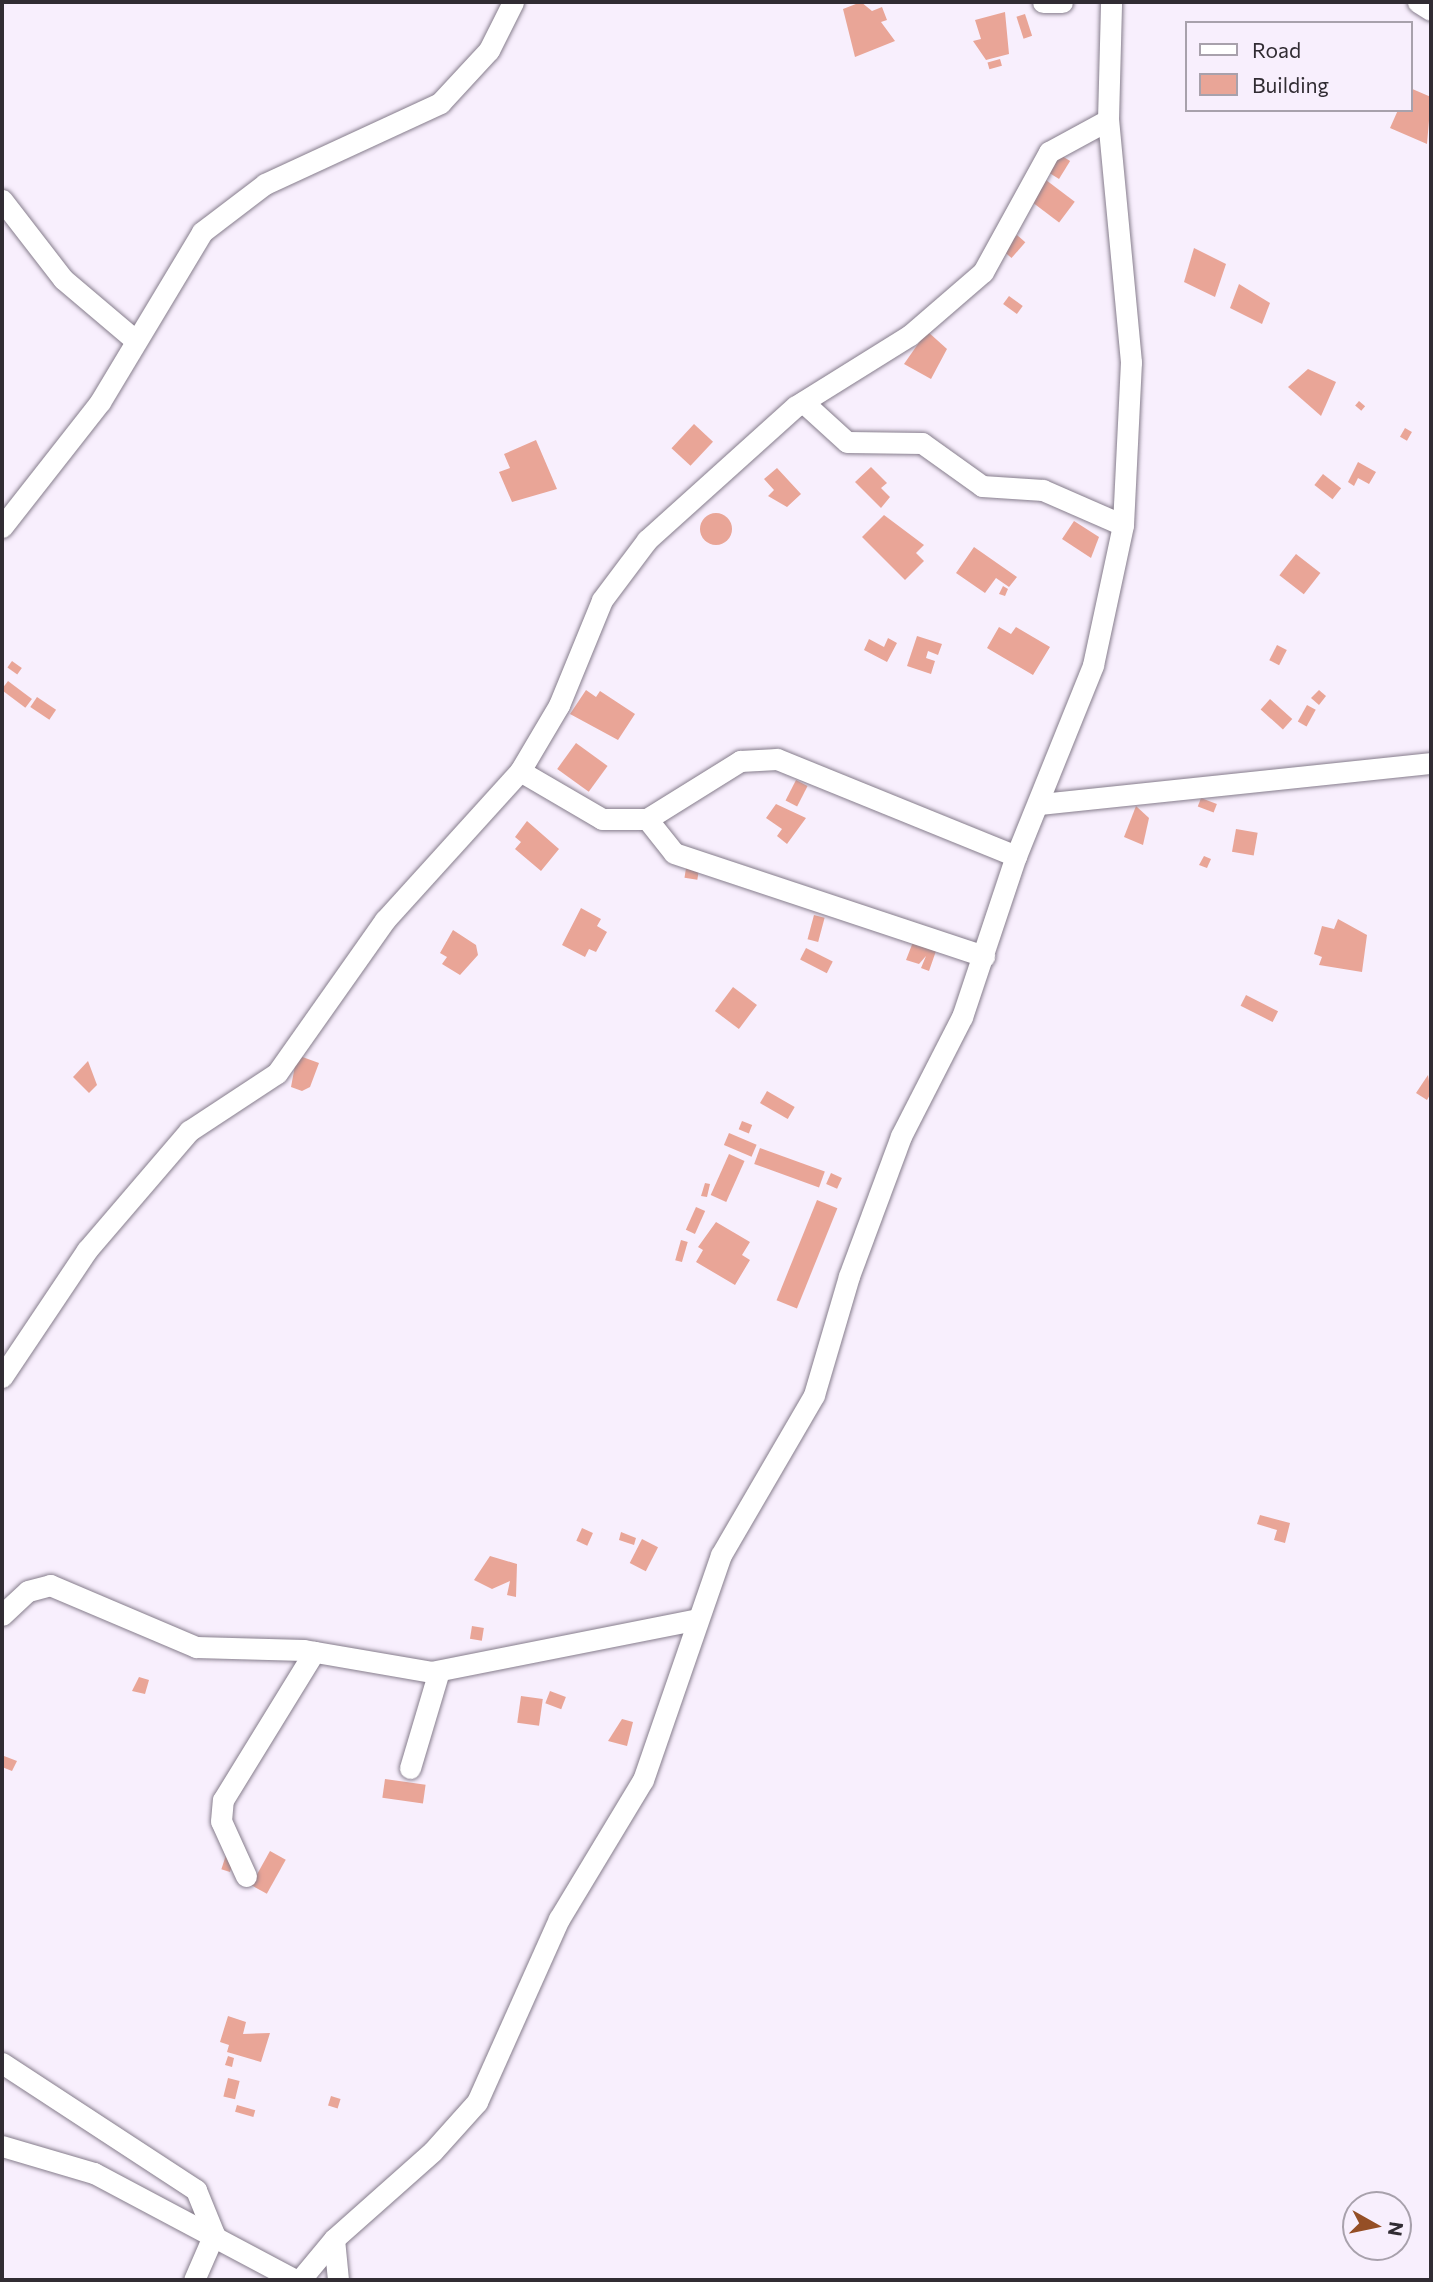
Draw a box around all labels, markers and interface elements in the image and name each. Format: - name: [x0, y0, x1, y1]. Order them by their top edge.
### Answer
- legend: [1184, 21, 1412, 112]
- text: Road: [1252, 37, 1301, 62]
- text: Building: [1252, 72, 1329, 97]
- north arrow: [1342, 2191, 1412, 2261]
- text: N: [1384, 2220, 1409, 2238]

